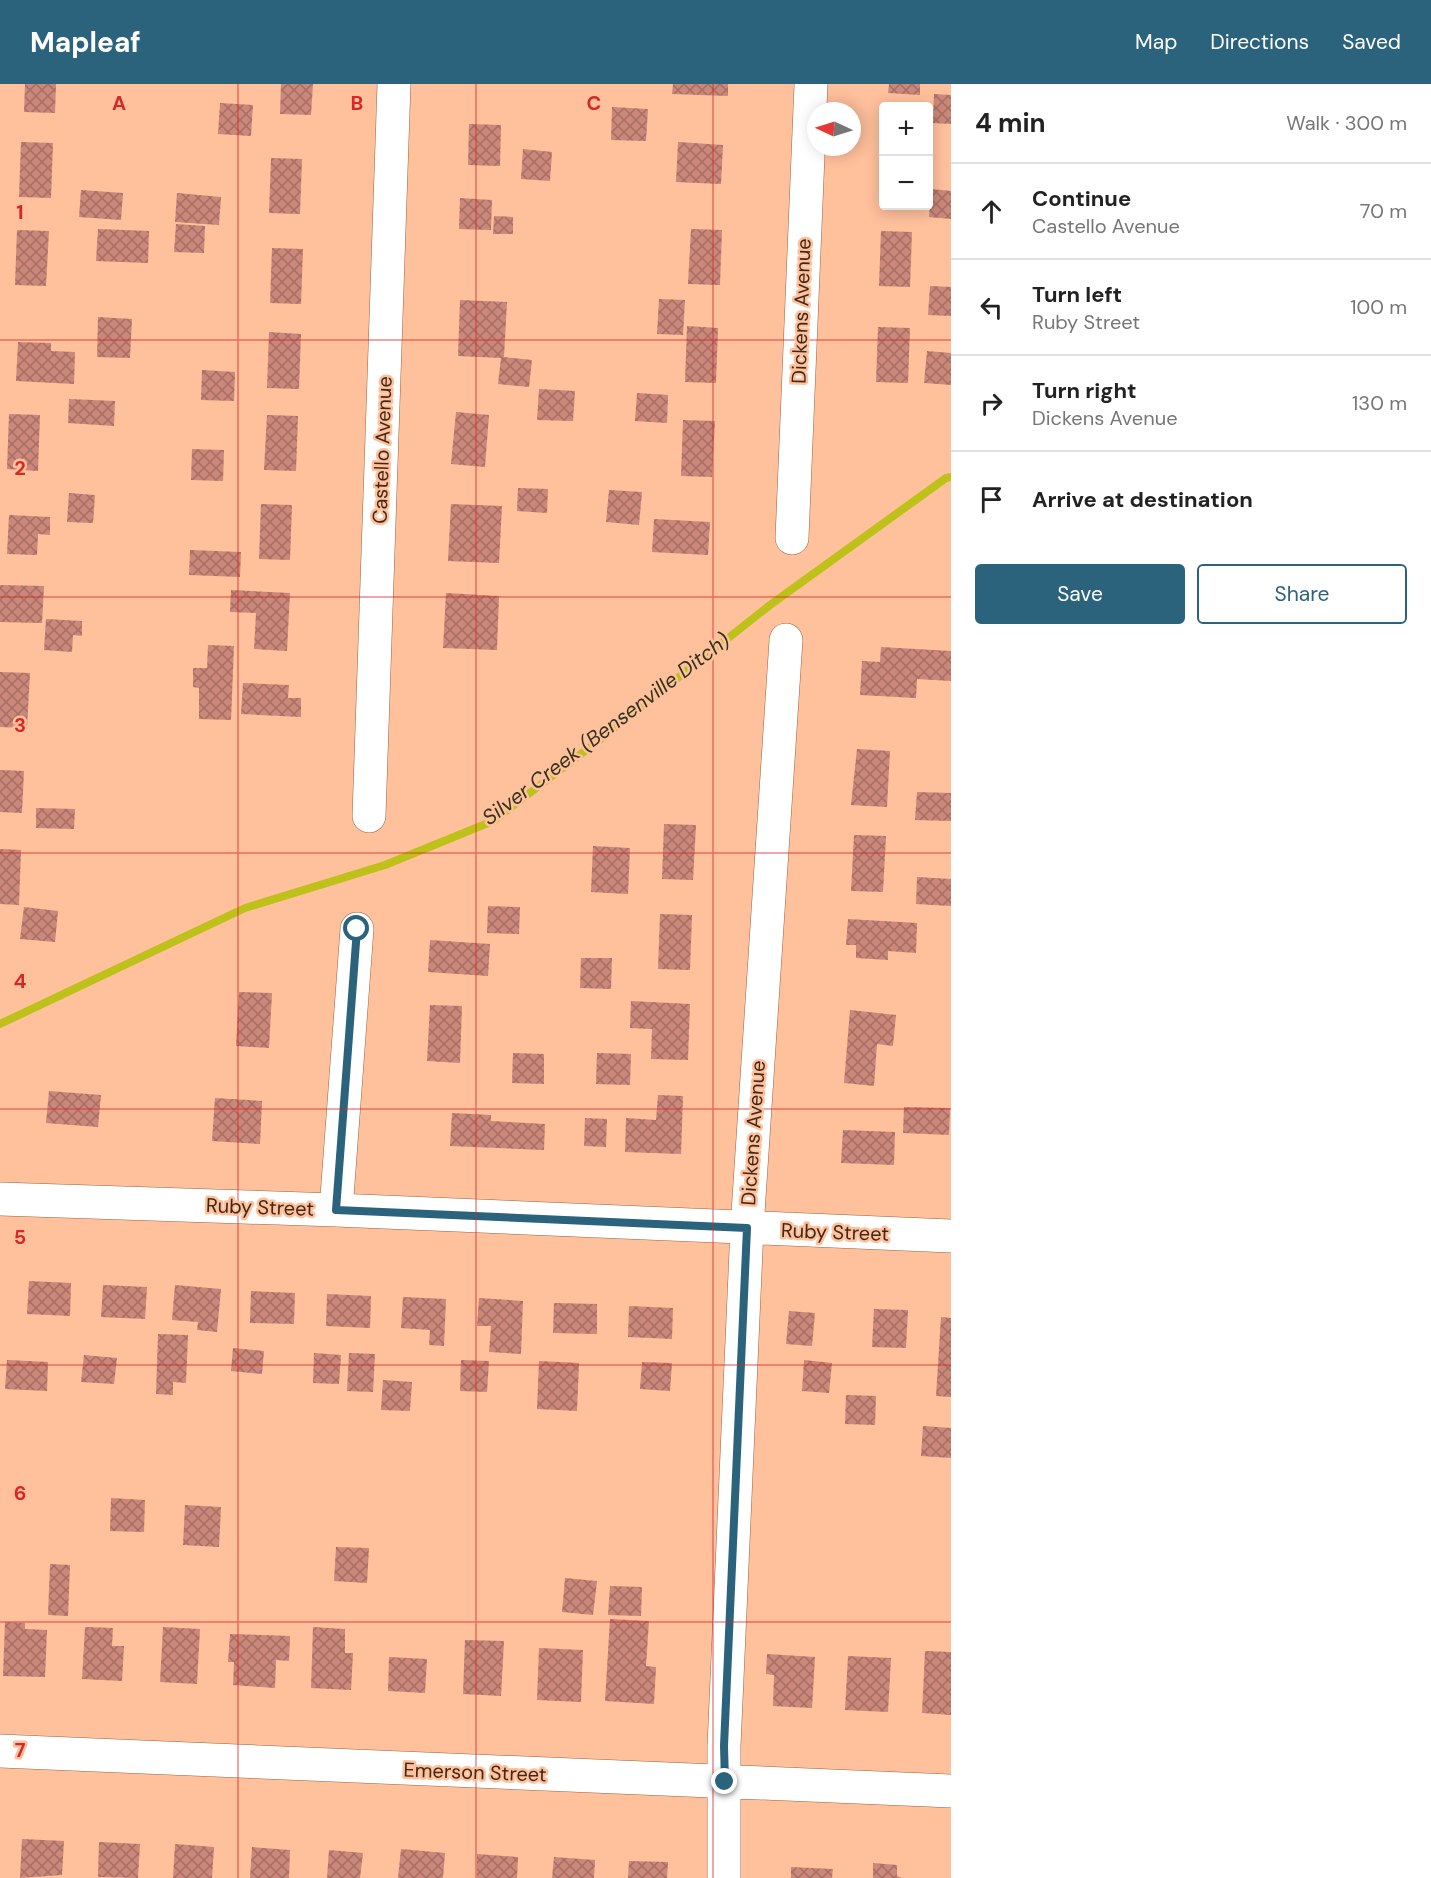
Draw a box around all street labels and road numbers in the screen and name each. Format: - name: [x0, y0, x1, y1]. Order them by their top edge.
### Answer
- street label: Dickens Avenue: [785, 238, 817, 384]
- street label: Castello Avenue: [366, 376, 398, 524]
- street label: Dickens Avenue: [735, 1060, 771, 1206]
- street label: Ruby Street: [205, 1192, 315, 1222]
- street label: Ruby Street: [780, 1217, 890, 1247]
- street label: Emerson Street: [403, 1757, 547, 1787]

